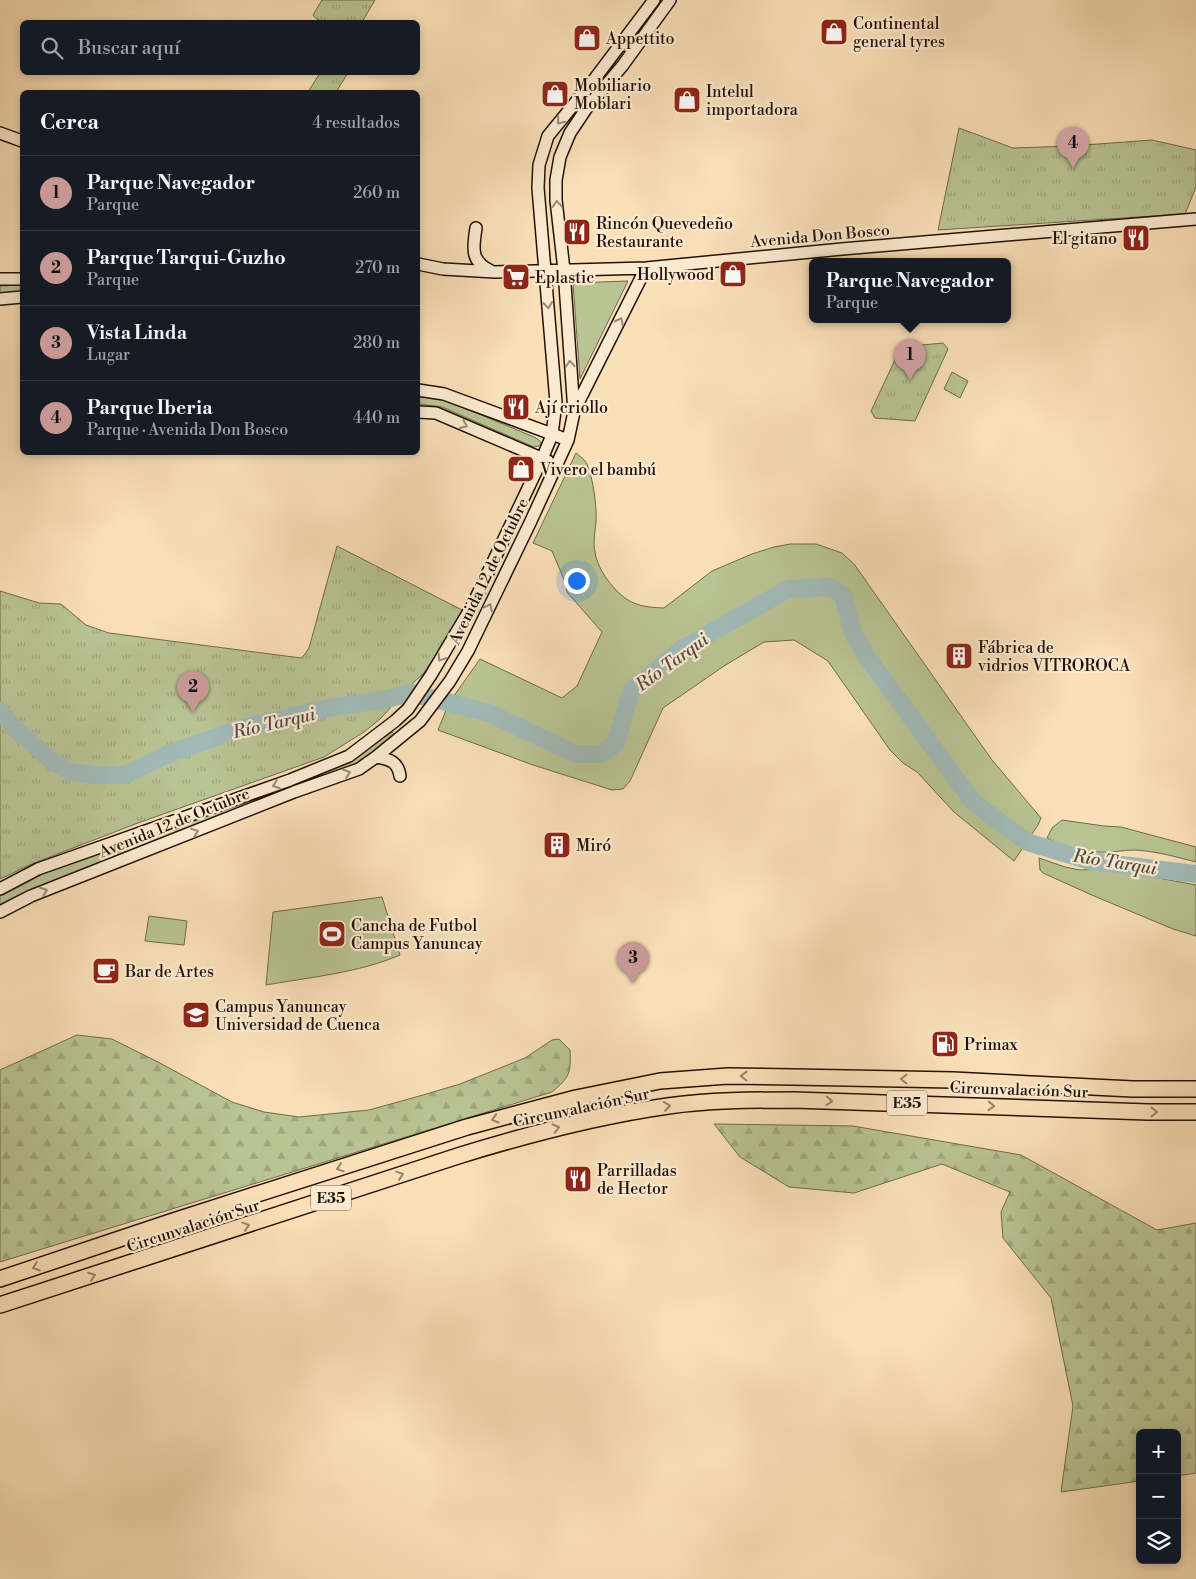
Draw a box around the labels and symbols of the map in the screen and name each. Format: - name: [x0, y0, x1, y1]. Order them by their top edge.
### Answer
- place label: Continental general tyres: [853, 14, 945, 52]
- shop icon: Continental general tyres: [819, 17, 849, 47]
- shop icon: Appettito: [572, 23, 602, 53]
- place label: Appettito: [605, 29, 674, 49]
- place label: Mobiliario Moblari: [574, 76, 651, 114]
- shop icon: Mobiliario Moblari: [540, 79, 570, 109]
- place label: Intelul importadora: [706, 82, 799, 120]
- shop icon: Intelul importadora: [672, 85, 702, 115]
- one-way arrow: [556, 116, 565, 125]
- pin: 4: [1057, 127, 1089, 168]
- one-way arrow: [552, 200, 563, 208]
- place label: Rincón Quevedeño Restaurante: [596, 214, 733, 252]
- restaurant icon: Rincón Quevedeño Restaurante: [562, 217, 592, 247]
- street label: Avenida Don Bosco: [749, 220, 891, 252]
- restaurant icon: El gitano: [1121, 223, 1151, 253]
- place label: El gitano: [1052, 229, 1117, 249]
- shop icon: Hollywood: [718, 259, 748, 289]
- supermarket icon: Eplastic: [501, 262, 531, 292]
- place label: Hollywood: [637, 265, 714, 285]
- place label: Eplastic: [535, 268, 594, 288]
- one-way arrow: [542, 301, 553, 309]
- one-way arrow: [614, 318, 624, 327]
- pin: 1: [894, 339, 926, 380]
- one-way arrow: [565, 359, 576, 367]
- restaurant icon: Ají criollo: [501, 392, 531, 422]
- place label: Ají criollo: [534, 398, 608, 418]
- one-way arrow: [459, 418, 468, 429]
- shop icon: Vivero el bambú: [506, 454, 536, 484]
- place label: Vivero el bambú: [539, 460, 656, 480]
- street label: Avenida 12 de Octubre: [444, 495, 533, 649]
- your location: [564, 568, 590, 594]
- one-way arrow: [483, 603, 493, 612]
- water label: Río Tarqui: [631, 628, 714, 697]
- place label: Fábrica de vidrios VITROROCA: [977, 638, 1131, 676]
- building icon: Fábrica de vidrios VITROROCA: [944, 641, 974, 671]
- one-way arrow: [438, 652, 448, 661]
- pin: 2: [177, 671, 209, 712]
- water label: Río Tarqui: [229, 703, 318, 744]
- one-way arrow: [342, 769, 351, 779]
- one-way arrow: [272, 779, 281, 789]
- street label: Avenida 12 de Octubre: [95, 784, 253, 863]
- one-way arrow: [191, 828, 199, 838]
- building icon: Miró: [542, 830, 572, 860]
- place label: Miró: [576, 836, 611, 856]
- water label: Río Tarqui: [1070, 844, 1159, 881]
- one-way arrow: [39, 887, 48, 897]
- place label: Cancha de Futbol Campus Yanuncay: [351, 916, 483, 954]
- sports icon: Cancha de Futbol Campus Yanuncay: [317, 919, 347, 949]
- pin: 3: [617, 942, 649, 983]
- cafe icon: Bar de Artes: [91, 956, 121, 986]
- place label: Bar de Artes: [124, 962, 214, 982]
- place label: Campus Yanuncay Universidad de Cuenca: [215, 997, 381, 1035]
- school or university icon: Campus Yanuncay Universidad de Cuenca: [181, 1000, 211, 1030]
- fuel station icon: Primax: [930, 1029, 960, 1059]
- place label: Primax: [964, 1035, 1019, 1055]
- one-way arrow: [740, 1071, 748, 1081]
- one-way arrow: [900, 1074, 908, 1084]
- street label: Circunvalación Sur: [949, 1078, 1089, 1102]
- street label: Circunvalación Sur: [511, 1084, 651, 1132]
- road number: E35: [887, 1090, 927, 1116]
- one-way arrow: [825, 1095, 833, 1106]
- one-way arrow: [988, 1100, 996, 1111]
- one-way arrow: [663, 1102, 671, 1112]
- one-way arrow: [1150, 1107, 1158, 1117]
- one-way arrow: [492, 1114, 500, 1124]
- one-way arrow: [551, 1123, 560, 1134]
- place label: Parrilladas de Hector: [597, 1161, 677, 1199]
- one-way arrow: [337, 1162, 345, 1172]
- restaurant icon: Parrilladas de Hector: [563, 1164, 593, 1194]
- one-way arrow: [396, 1171, 404, 1181]
- road number: E35: [311, 1186, 351, 1210]
- street label: Circunvalación Sur: [124, 1195, 262, 1257]
- one-way arrow: [241, 1221, 250, 1231]
- one-way arrow: [32, 1261, 41, 1271]
- one-way arrow: [87, 1272, 95, 1282]

